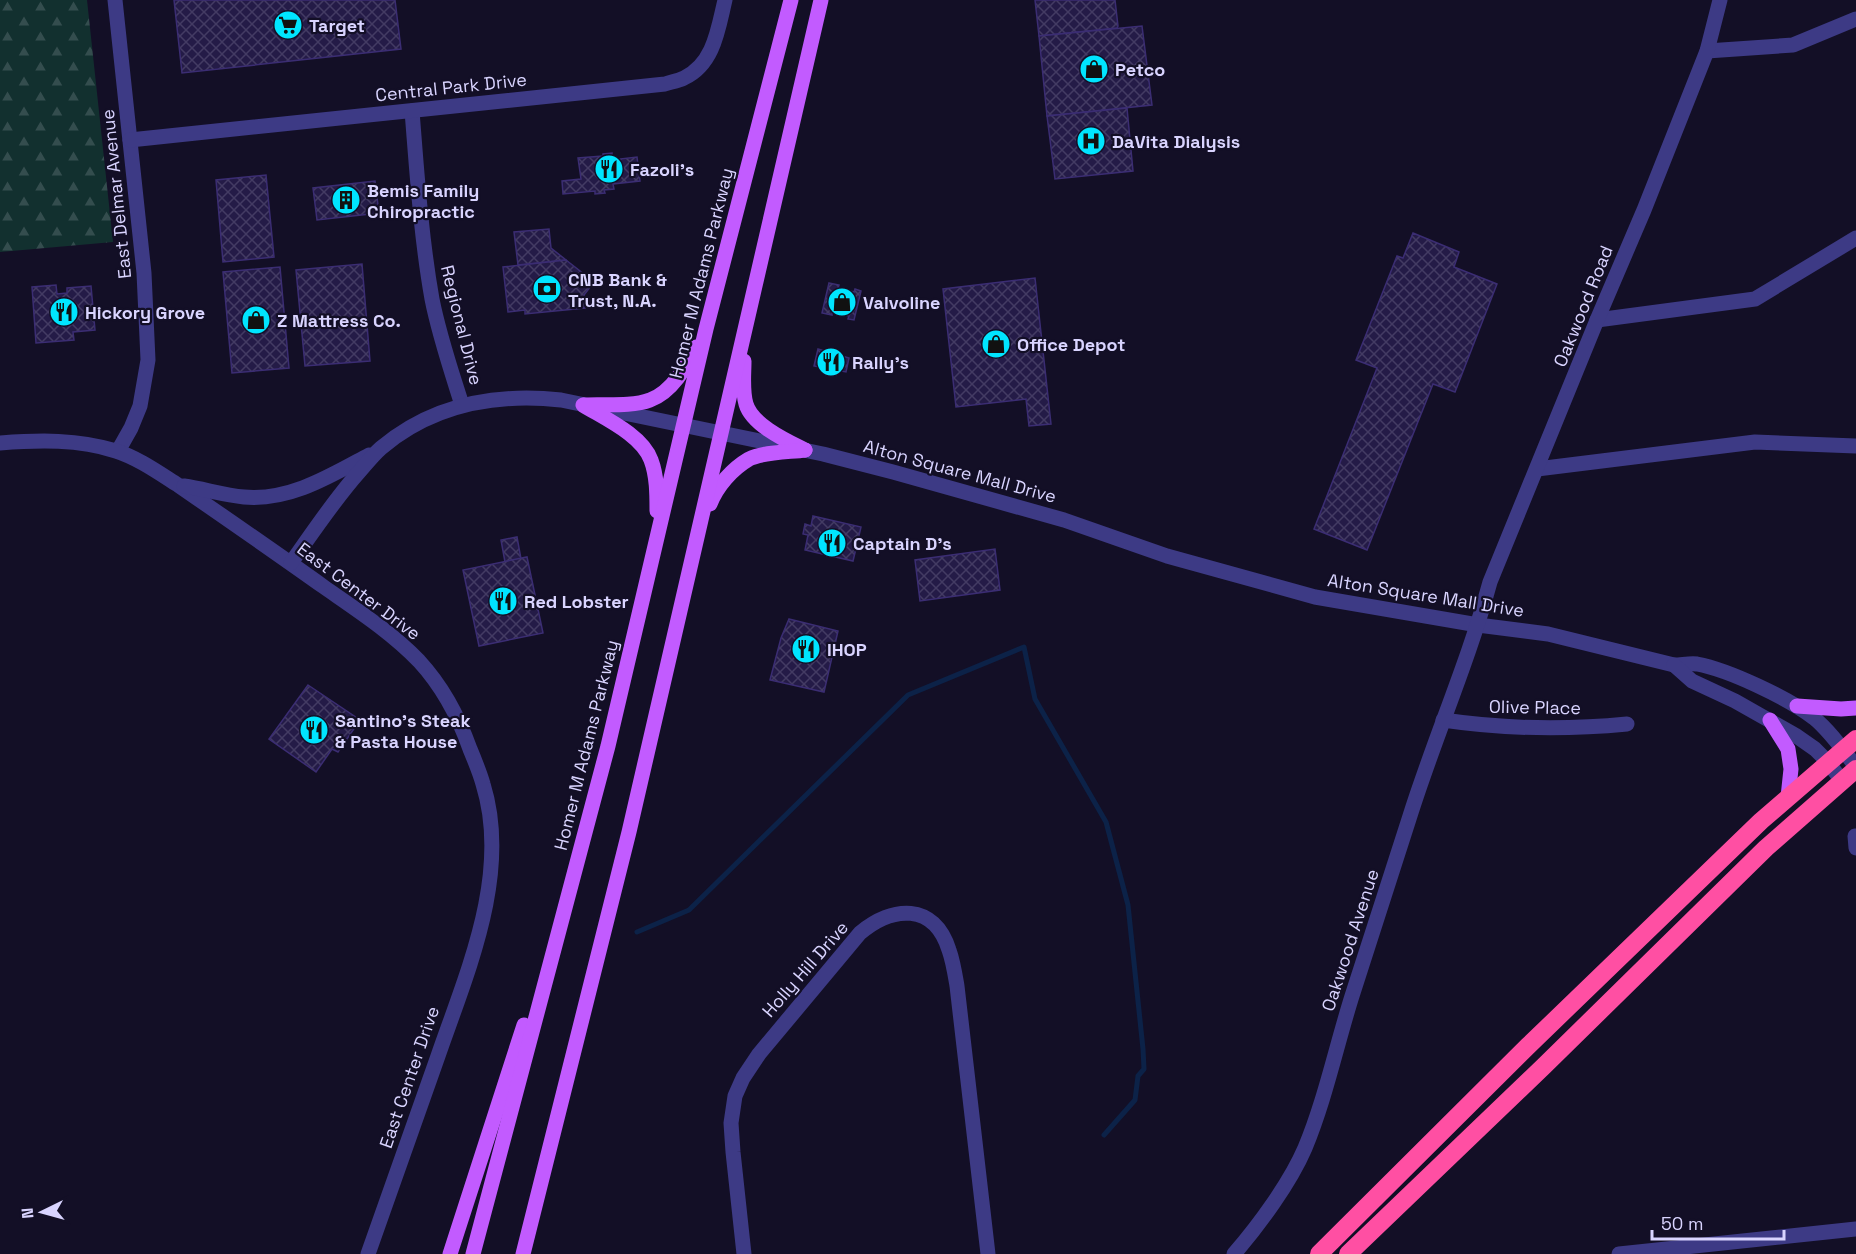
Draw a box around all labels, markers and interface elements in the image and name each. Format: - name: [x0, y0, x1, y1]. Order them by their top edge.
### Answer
- supermarket icon: Target: [272, 9, 304, 41]
- place label: Target: [309, 14, 365, 37]
- shop icon: Petco: [1078, 53, 1110, 85]
- place label: Petco: [1115, 58, 1165, 81]
- street label: Central Park Drive: [374, 68, 528, 106]
- street label: East Delmar Avenue: [96, 108, 136, 280]
- hospital icon: DaVita Dialysis: [1075, 125, 1107, 157]
- place label: DaVita Dialysis: [1112, 130, 1240, 153]
- restaurant icon: Fazoli's: [593, 153, 625, 185]
- place label: Fazoli's: [630, 158, 694, 181]
- street label: Homer M Adams Parkway: [664, 165, 738, 381]
- place label: Bemis Family Chiropractic: [367, 179, 479, 223]
- building icon: Bemis Family Chiropractic: [330, 184, 362, 216]
- street label: Oakwood Road: [1548, 242, 1618, 370]
- street label: Regional Drive: [436, 263, 488, 387]
- place label: CNB Bank & Trust, N.A.: [568, 268, 667, 312]
- bank icon: CNB Bank & Trust, N.A.: [531, 273, 563, 305]
- shop icon: Valvoline: [826, 286, 858, 318]
- place label: Valvoline: [863, 291, 940, 314]
- restaurant icon: Hickory Grove: [48, 296, 80, 328]
- place label: Hickory Grove: [85, 301, 205, 324]
- shop icon: Z Mattress Co.: [240, 304, 272, 336]
- place label: Z Mattress Co.: [277, 309, 401, 332]
- shop icon: Office Depot: [980, 328, 1012, 360]
- place label: Office Depot: [1017, 333, 1125, 356]
- restaurant icon: Rally's: [815, 346, 847, 378]
- place label: Rally's: [852, 351, 909, 374]
- street label: Alton Square Mall Drive: [861, 434, 1059, 508]
- restaurant icon: Captain D's: [816, 527, 848, 559]
- place label: Captain D's: [853, 532, 952, 555]
- street label: East Center Drive: [293, 537, 425, 645]
- street label: Alton Square Mall Drive: [1326, 568, 1526, 622]
- restaurant icon: Red Lobster: [487, 585, 519, 617]
- place label: Red Lobster: [524, 590, 629, 613]
- restaurant icon: IHOP: [790, 633, 822, 665]
- street label: Homer M Adams Parkway: [549, 637, 623, 853]
- place label: IHOP: [827, 638, 867, 661]
- street label: Olive Place: [1489, 695, 1581, 719]
- place label: Santino's Steak & Pasta House: [335, 709, 471, 753]
- restaurant icon: Santino's Steak & Pasta House: [298, 714, 330, 746]
- street label: Oakwood Avenue: [1316, 866, 1384, 1014]
- street label: Holly Hill Drive: [757, 916, 853, 1022]
- street label: East Center Drive: [374, 1003, 444, 1151]
- north arrow: [12, 1182, 72, 1242]
- scale bar: [1652, 1203, 1784, 1241]
- text: N: [17, 1207, 38, 1220]
- text: 50 m: [1661, 1212, 1703, 1235]

